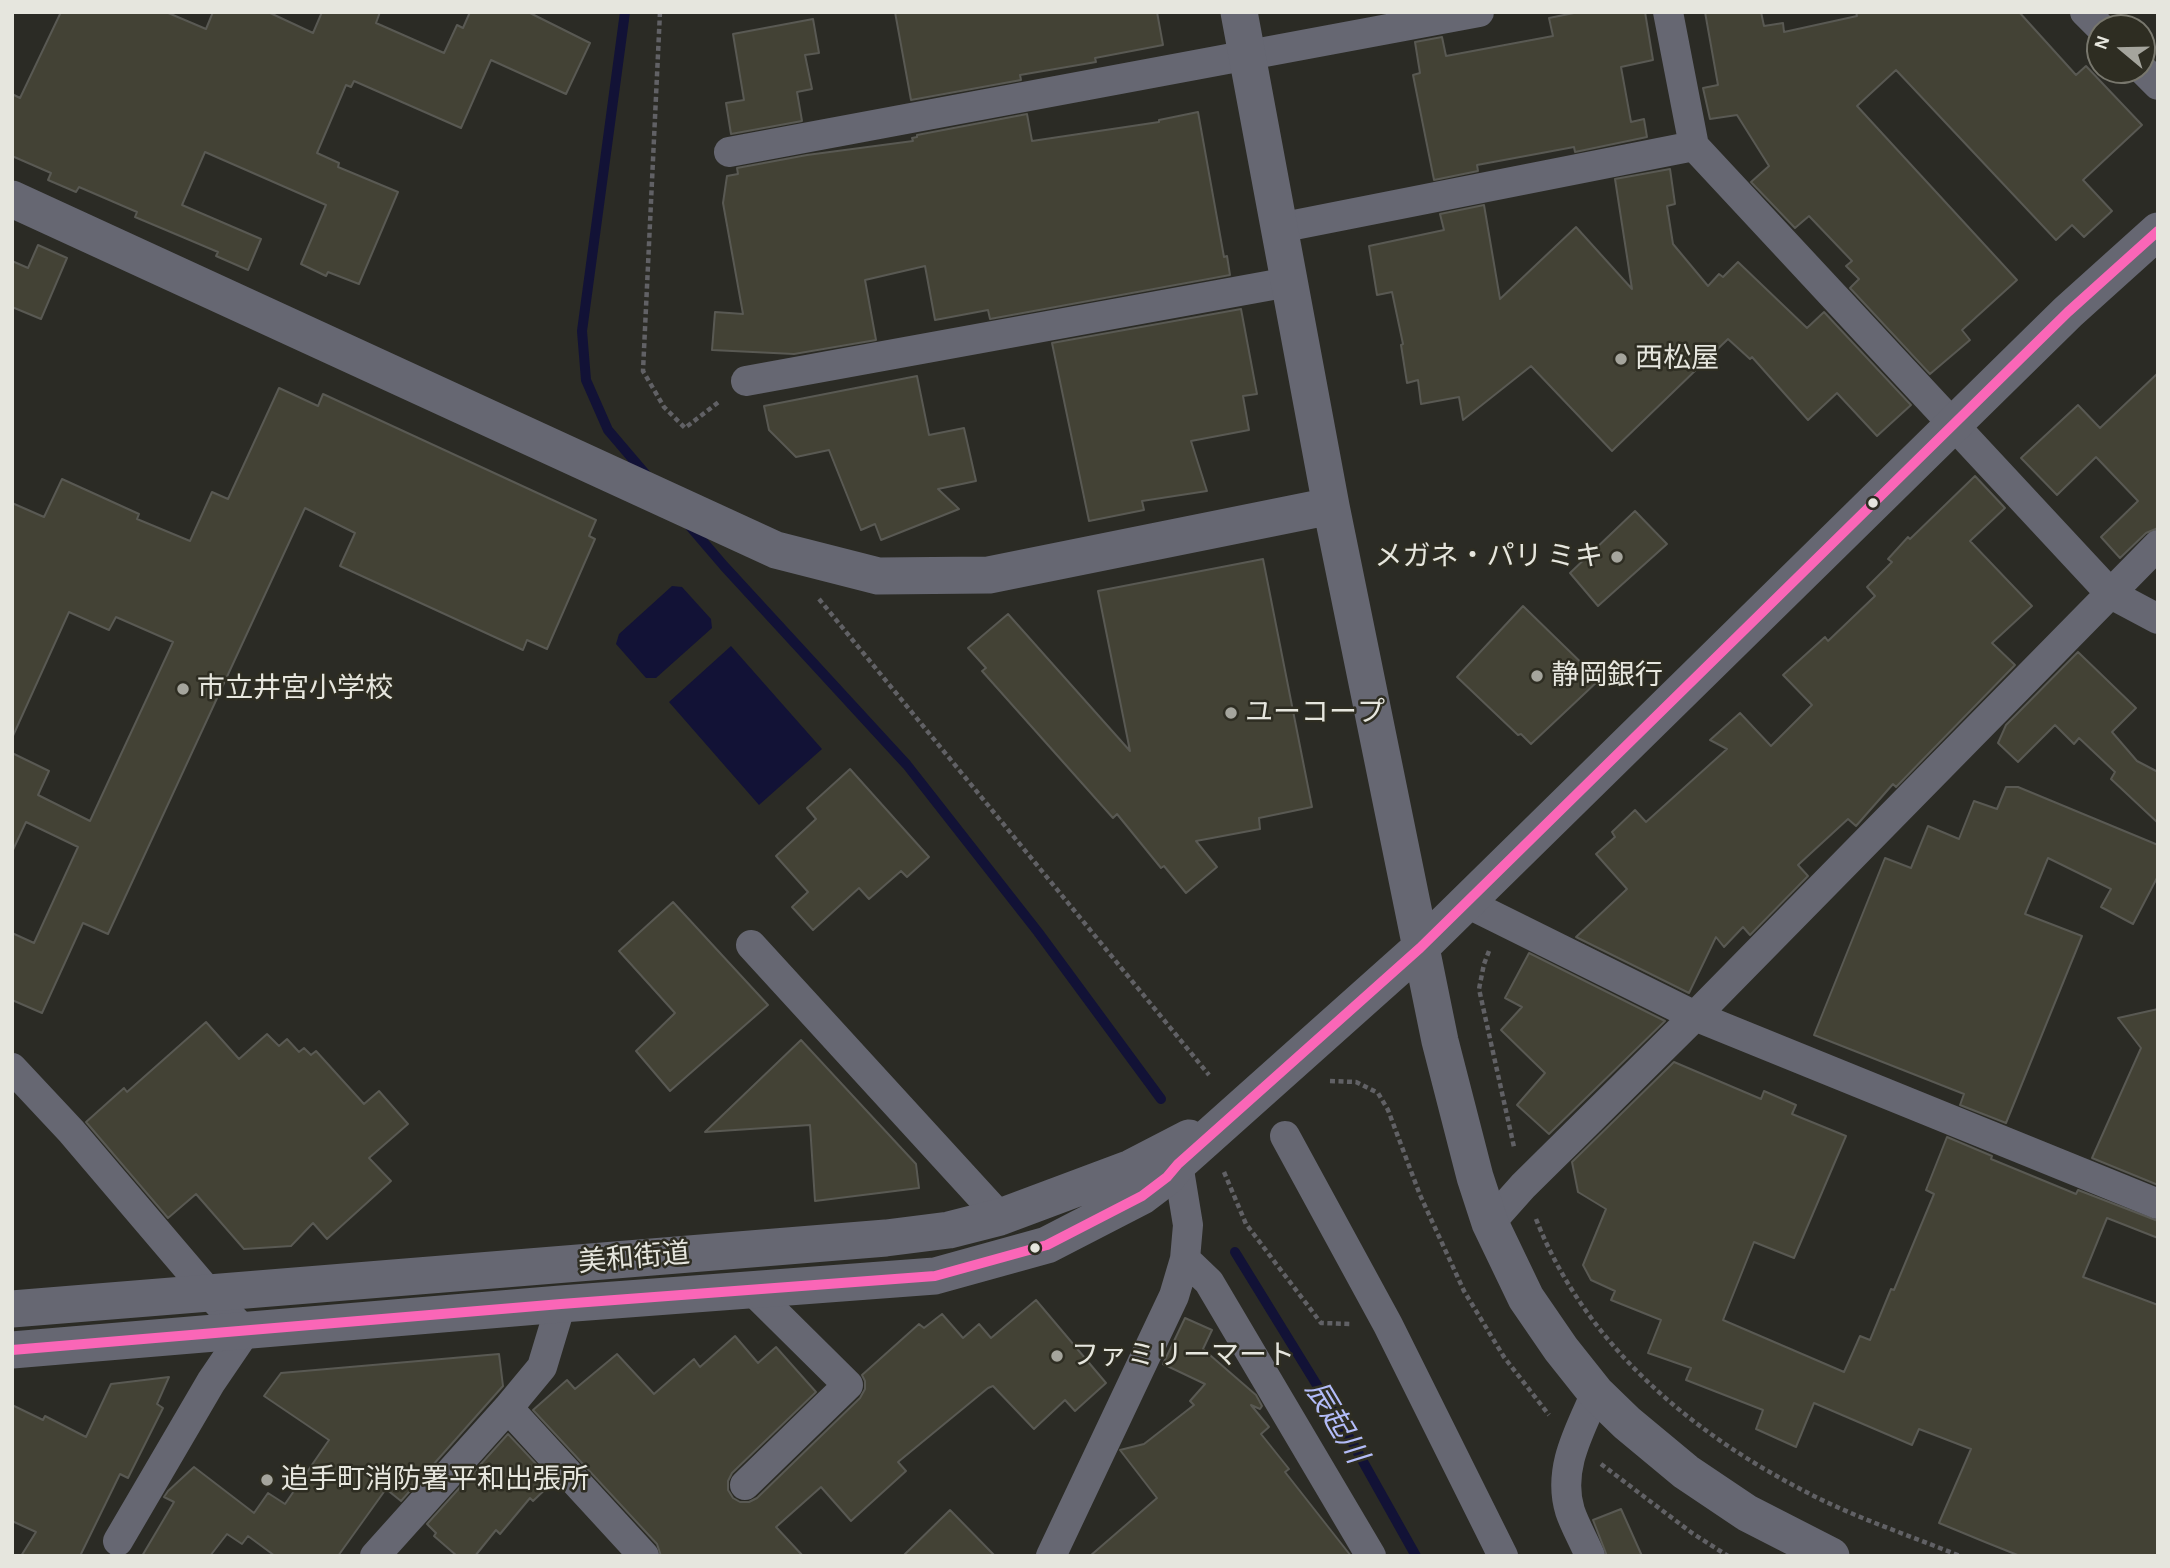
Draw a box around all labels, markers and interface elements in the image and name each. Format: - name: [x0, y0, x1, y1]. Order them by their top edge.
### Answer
- north arrow: [2086, 14, 2156, 84]
- text: N: [2091, 33, 2114, 52]
- place label: 西松屋: [1635, 342, 1719, 376]
- marker: 西松屋: [1613, 351, 1629, 367]
- unlabelled marker: [1866, 496, 1880, 510]
- place label: メガネ・パリ ミキ: [1374, 540, 1603, 574]
- marker: メガネ・パリ ミキ: [1609, 549, 1625, 565]
- place label: 静岡銀行: [1551, 659, 1663, 693]
- marker: 静岡銀行: [1529, 668, 1545, 684]
- place label: 市立井宮小学校: [197, 672, 393, 706]
- marker: 市立井宮小学校: [175, 681, 191, 697]
- place label: ユーコープ: [1245, 696, 1385, 730]
- marker: ユーコープ: [1223, 705, 1239, 721]
- street label: 美和街道: [577, 1236, 691, 1280]
- unlabelled marker: [1028, 1241, 1042, 1255]
- place label: ファミリーマート: [1071, 1339, 1295, 1373]
- marker: ファミリーマート: [1049, 1348, 1065, 1364]
- water label: 辰起川: [1297, 1374, 1375, 1470]
- place label: 追手町消防署平和出張所: [281, 1463, 589, 1497]
- marker: 追手町消防署平和出張所: [259, 1472, 275, 1488]

